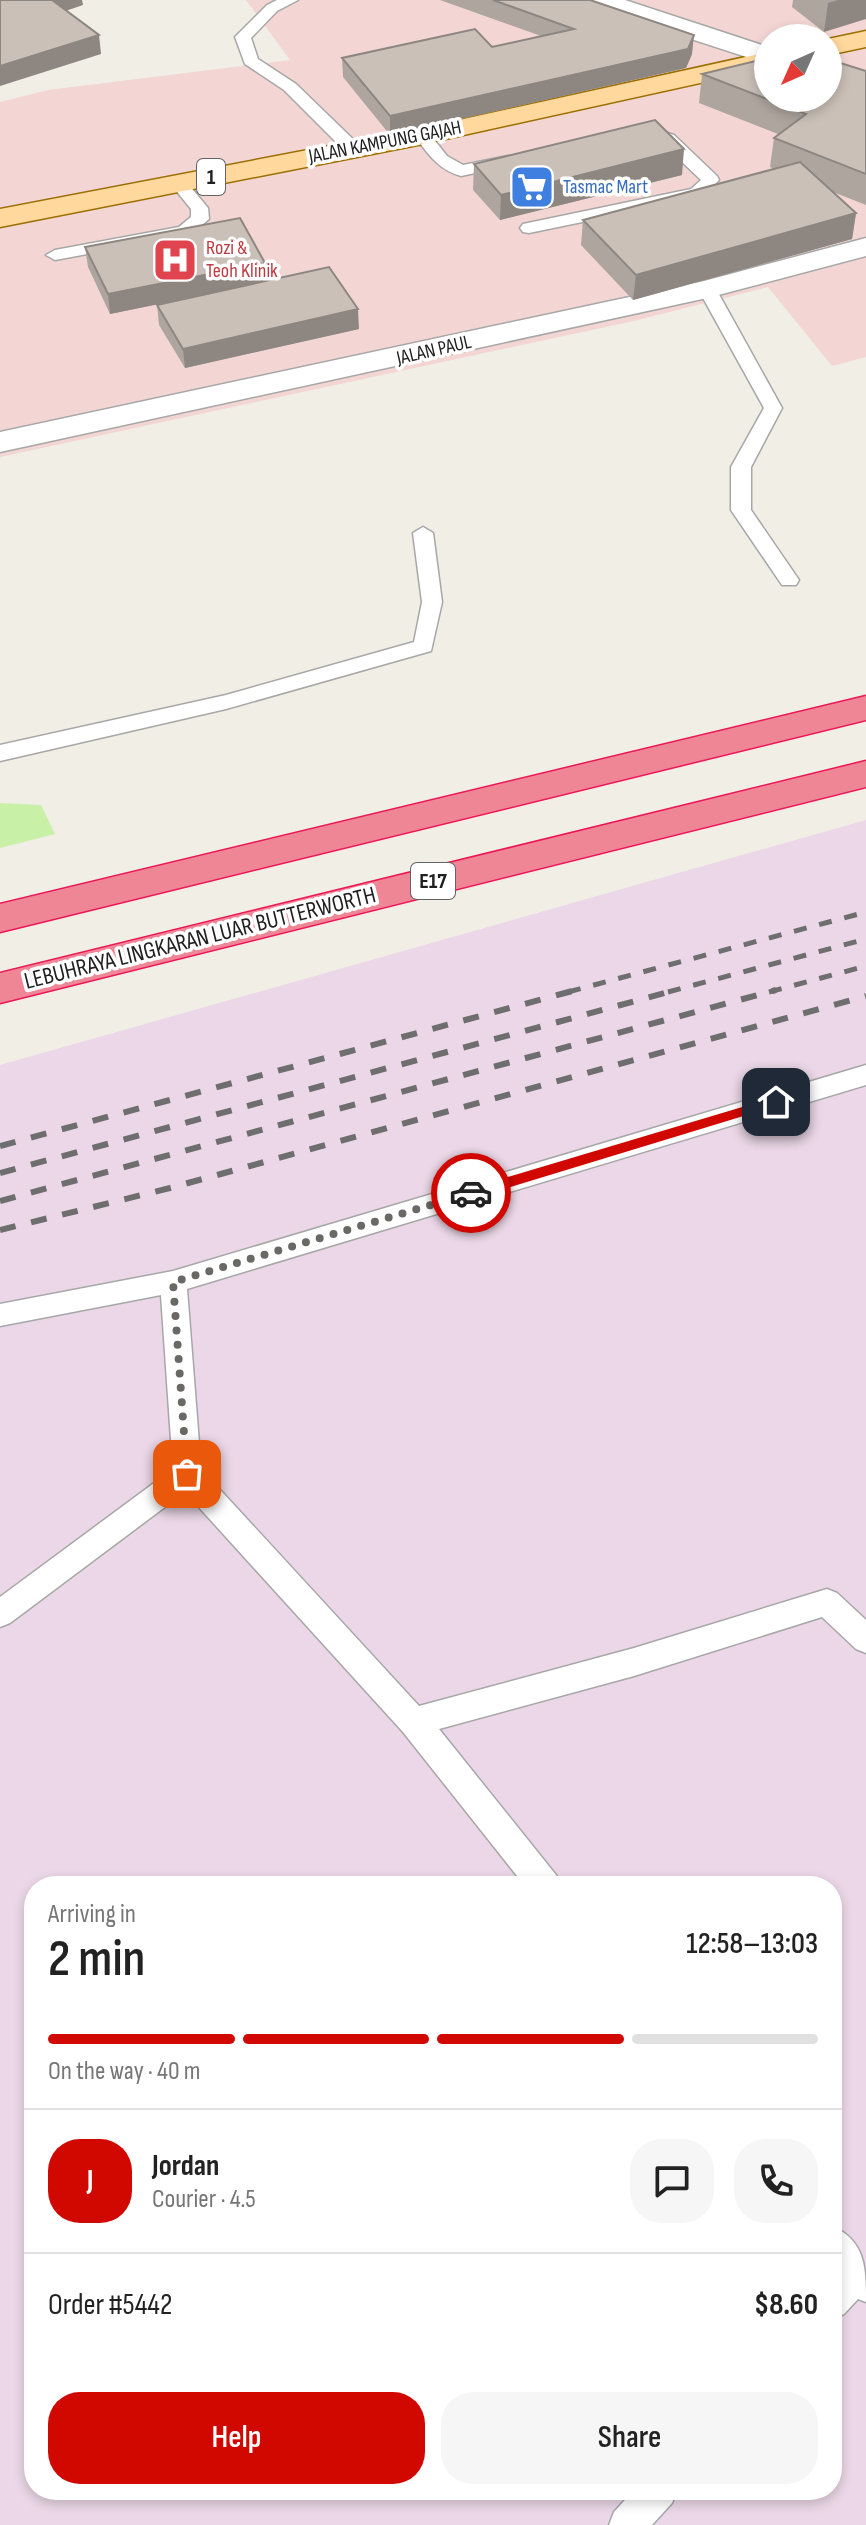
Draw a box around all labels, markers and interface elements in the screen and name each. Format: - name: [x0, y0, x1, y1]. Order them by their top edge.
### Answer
- north arrow: [754, 24, 842, 112]
- map controls: [754, 24, 842, 112]
- street label: JALAN KAMPUNG GAJAH: [306, 115, 463, 169]
- road number: 1: [197, 159, 225, 195]
- supermarket icon: Tasmac Mart: [508, 163, 556, 211]
- place label: Tasmac Mart: [563, 175, 648, 199]
- hospital icon: Rozi & Teoh Klinik: [151, 236, 199, 284]
- place label: Rozi & Teoh Klinik: [206, 236, 278, 283]
- street label: JALAN PAUL: [393, 330, 474, 370]
- road number: E17: [411, 863, 455, 899]
- street label: LEBUHRAYA LINGKARAN LUAR BUTTERWORTH: [21, 880, 379, 996]
- pin: [742, 1068, 810, 1136]
- icon: home: [754, 1080, 798, 1124]
- courier: [431, 1153, 511, 1233]
- icon: car: [449, 1171, 493, 1215]
- pin: [153, 1440, 221, 1508]
- icon: bag: [165, 1452, 209, 1496]
- text: Arriving in: [48, 1899, 136, 1930]
- text: 12:58–13:03: [686, 1926, 818, 1962]
- text: 2 min: [48, 1928, 145, 1991]
- text: On the way · 40 m: [48, 2056, 200, 2087]
- button: chat: [630, 2139, 714, 2223]
- button: phone: [734, 2139, 818, 2223]
- text: Jordan: [152, 2148, 219, 2184]
- text: J: [87, 2163, 93, 2199]
- text: Courier · 4.5: [152, 2184, 256, 2215]
- text: Order #5442: [48, 2287, 172, 2323]
- text: $8.60: [754, 2287, 818, 2323]
- button: Help: [48, 2392, 425, 2484]
- button: Share: [441, 2392, 818, 2484]

